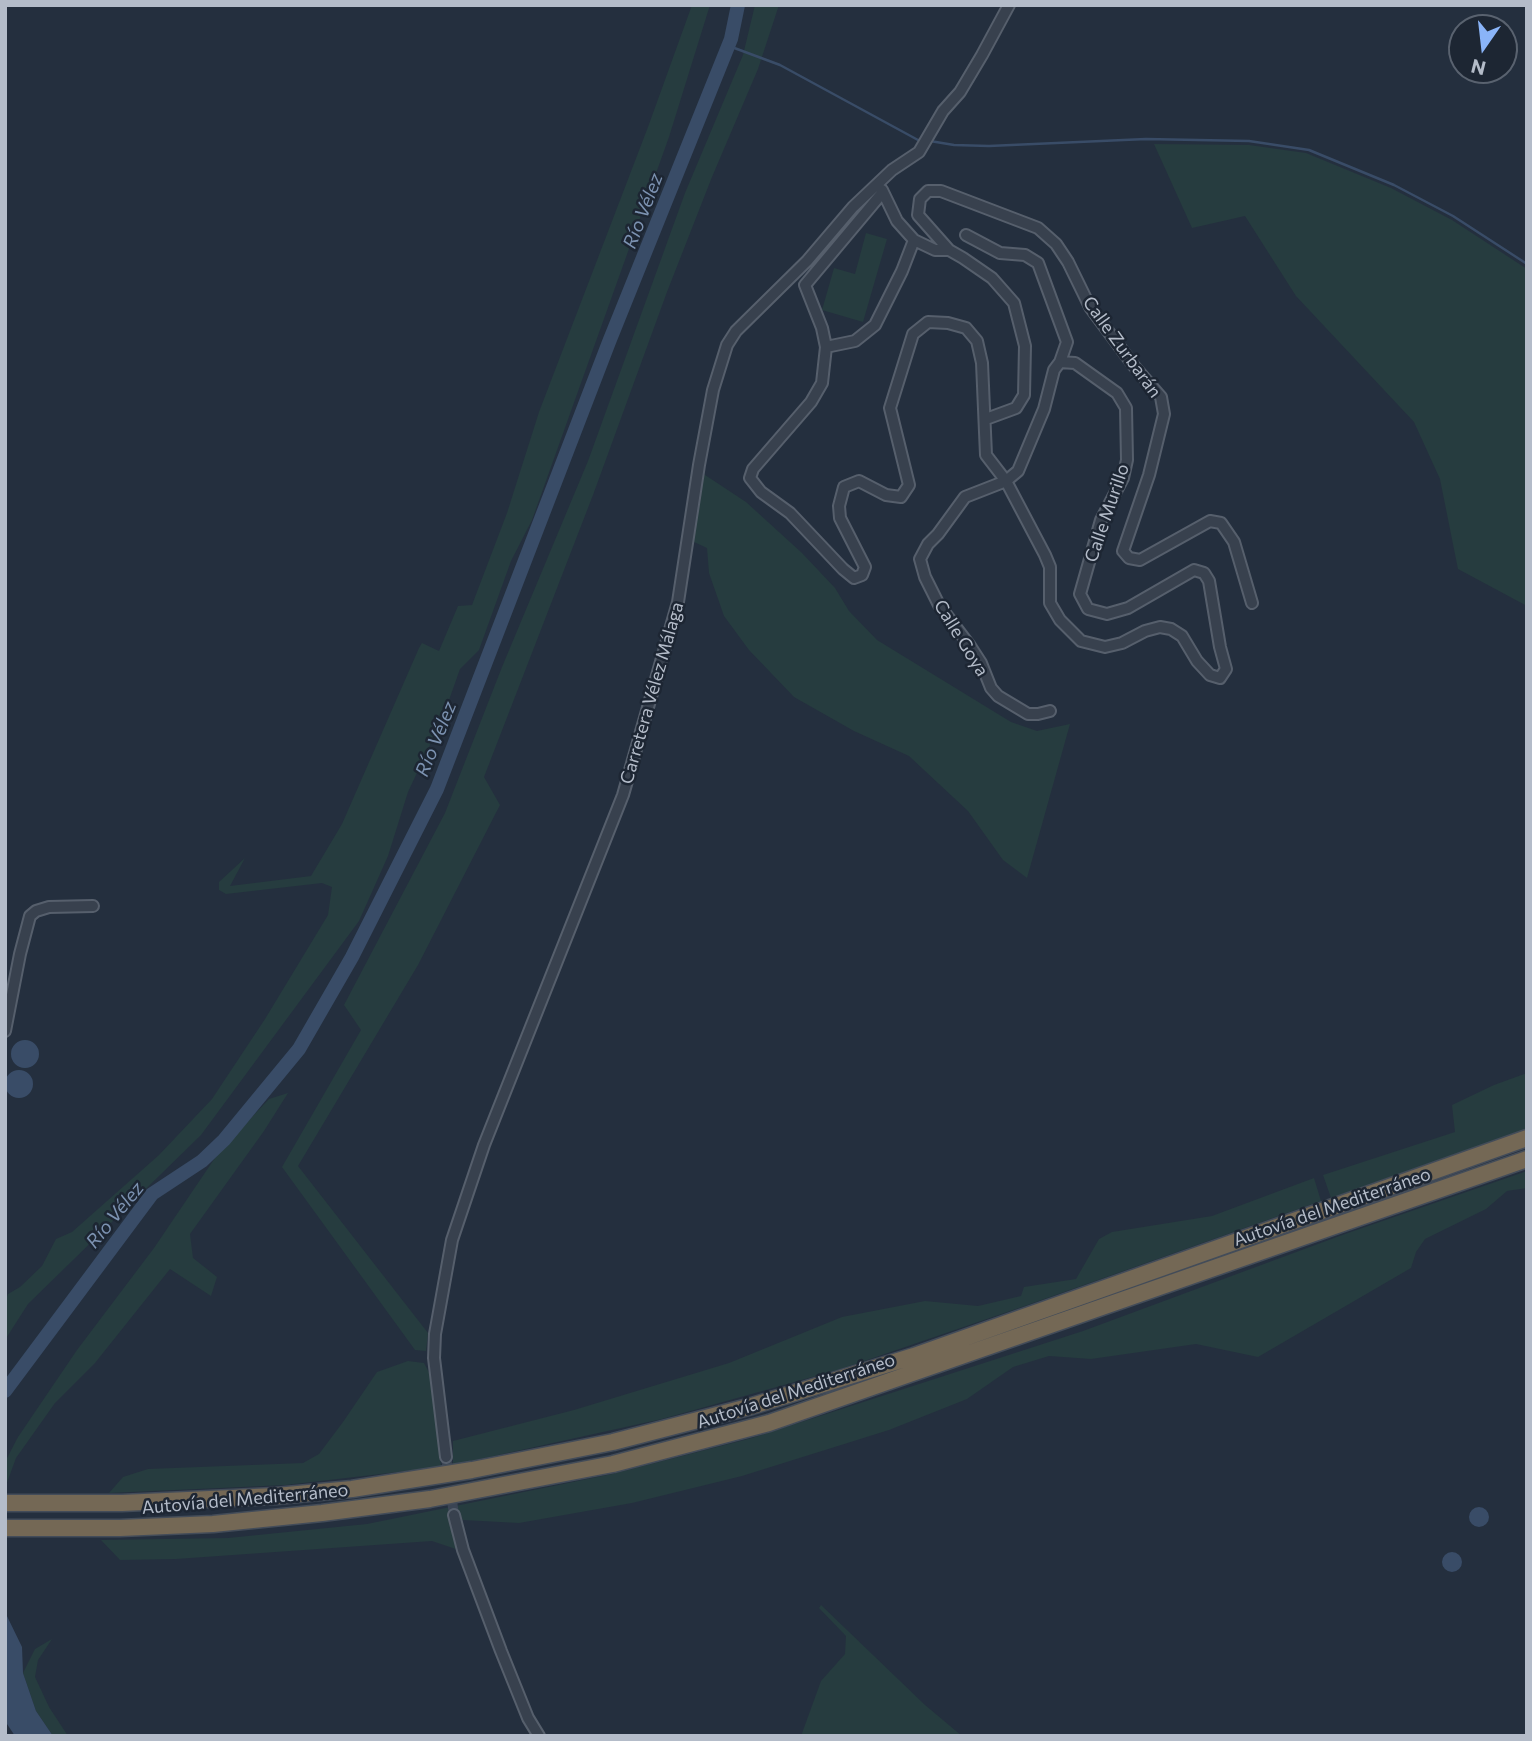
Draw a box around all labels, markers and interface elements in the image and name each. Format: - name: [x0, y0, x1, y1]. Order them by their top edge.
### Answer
- north arrow: [1448, 14, 1518, 84]
- text: N: [1469, 55, 1488, 81]
- water label: Río Vélez: [618, 170, 668, 252]
- street label: Calle Zurbarán: [1078, 292, 1166, 402]
- street label: Calle Murillo: [1080, 461, 1134, 565]
- street label: Calle Goya: [929, 596, 993, 680]
- street label: Carretera Vélez Málaga: [616, 600, 688, 786]
- water label: Río Vélez: [411, 698, 461, 780]
- street label: Autovía del Mediterráneo: [1231, 1163, 1433, 1251]
- water label: Río Vélez: [81, 1177, 149, 1253]
- street label: Autovía del Mediterráneo: [694, 1349, 898, 1433]
- street label: Autovía del Mediterráneo: [141, 1479, 349, 1519]

